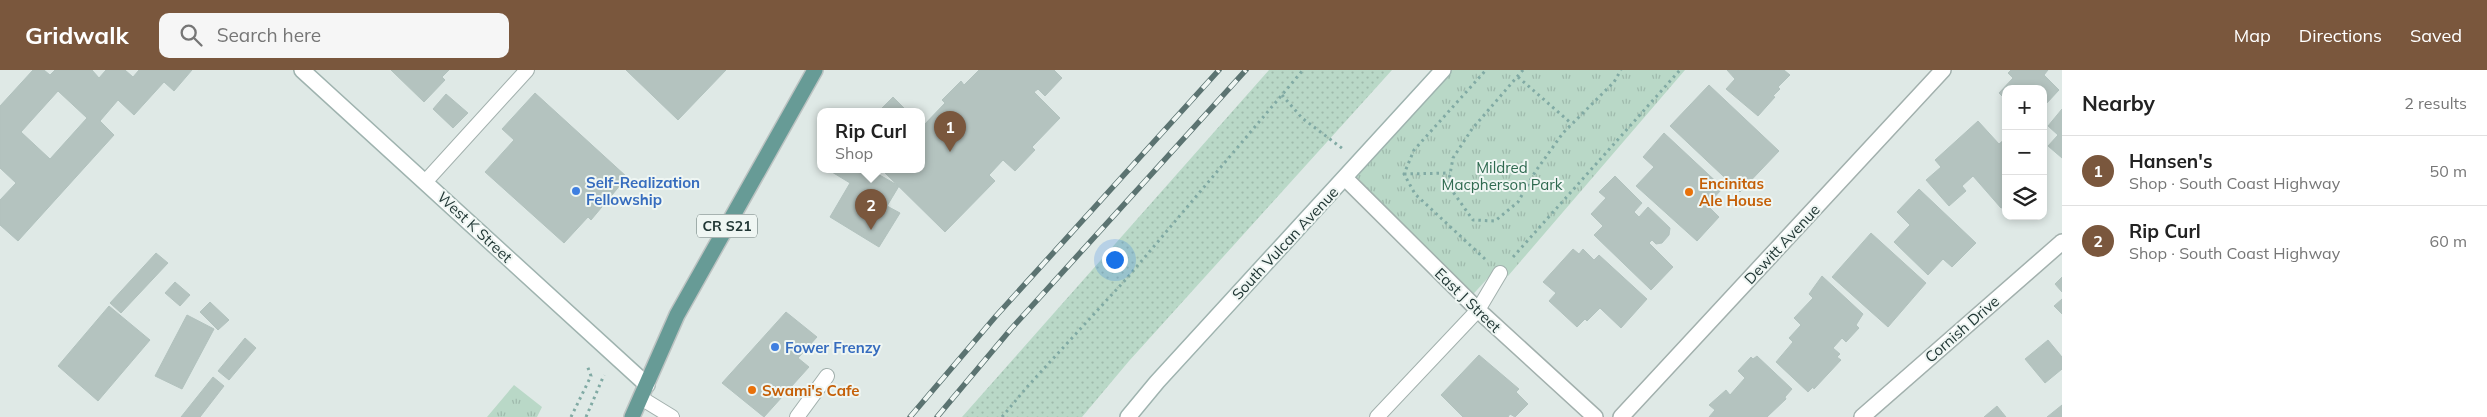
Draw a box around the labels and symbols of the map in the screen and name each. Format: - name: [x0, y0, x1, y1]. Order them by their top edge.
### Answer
- pin: 1: [934, 111, 966, 152]
- park label: Mildred Macpherson Park: [1442, 158, 1563, 194]
- place label: Self-Realization Fellowship: [586, 173, 700, 209]
- place label: Encinitas Ale House: [1699, 174, 1772, 210]
- street label: South Vulcan Avenue: [1228, 182, 1342, 304]
- marker: Self-Realization Fellowship: [570, 185, 582, 197]
- marker: Encinitas Ale House: [1683, 186, 1695, 198]
- street label: West K Street: [434, 188, 516, 266]
- pin: 2: [855, 189, 887, 230]
- street label: Dewitt Avenue: [1740, 200, 1824, 288]
- road number: CR S21: [697, 214, 757, 238]
- your location: [1102, 247, 1128, 273]
- street label: East J Street: [1431, 264, 1505, 336]
- street label: Cornish Drive: [1921, 291, 2003, 367]
- place label: Fower Frenzy: [785, 338, 882, 357]
- marker: Fower Frenzy: [769, 341, 781, 353]
- place label: Swami's Cafe: [762, 381, 859, 400]
- marker: Swami's Cafe: [746, 384, 758, 396]

